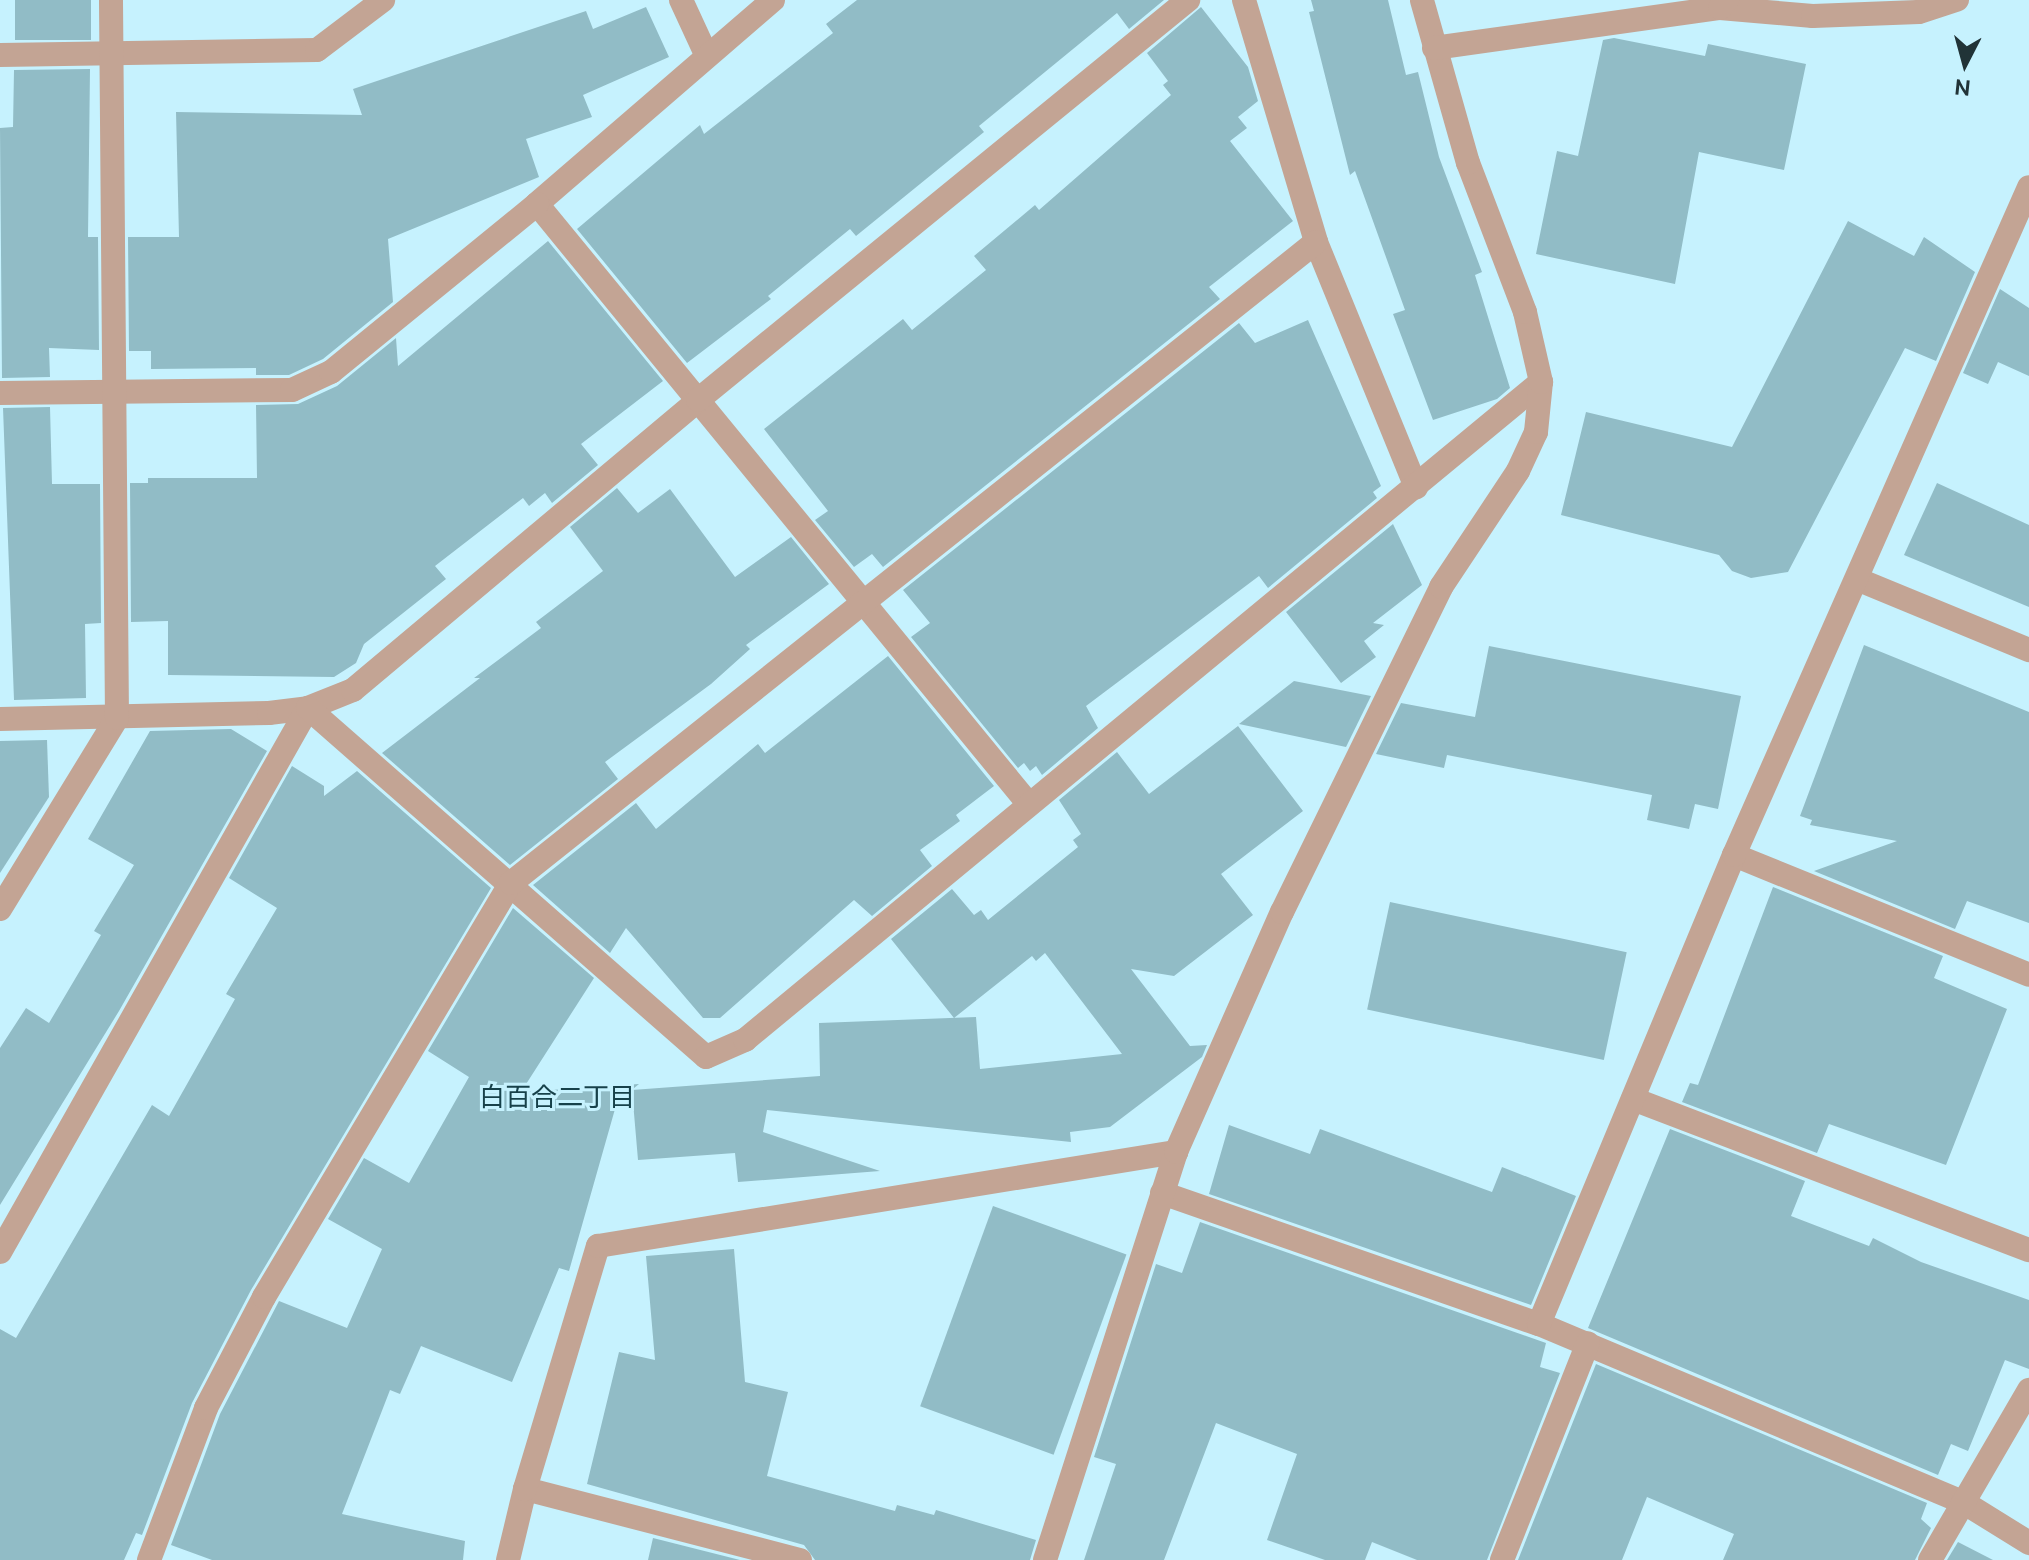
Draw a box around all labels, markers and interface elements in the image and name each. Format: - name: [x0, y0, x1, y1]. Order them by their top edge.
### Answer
- north arrow: [1925, 24, 2005, 104]
- text: N: [1953, 75, 1972, 102]
- district label: 白百合二丁目: [479, 1081, 635, 1113]

